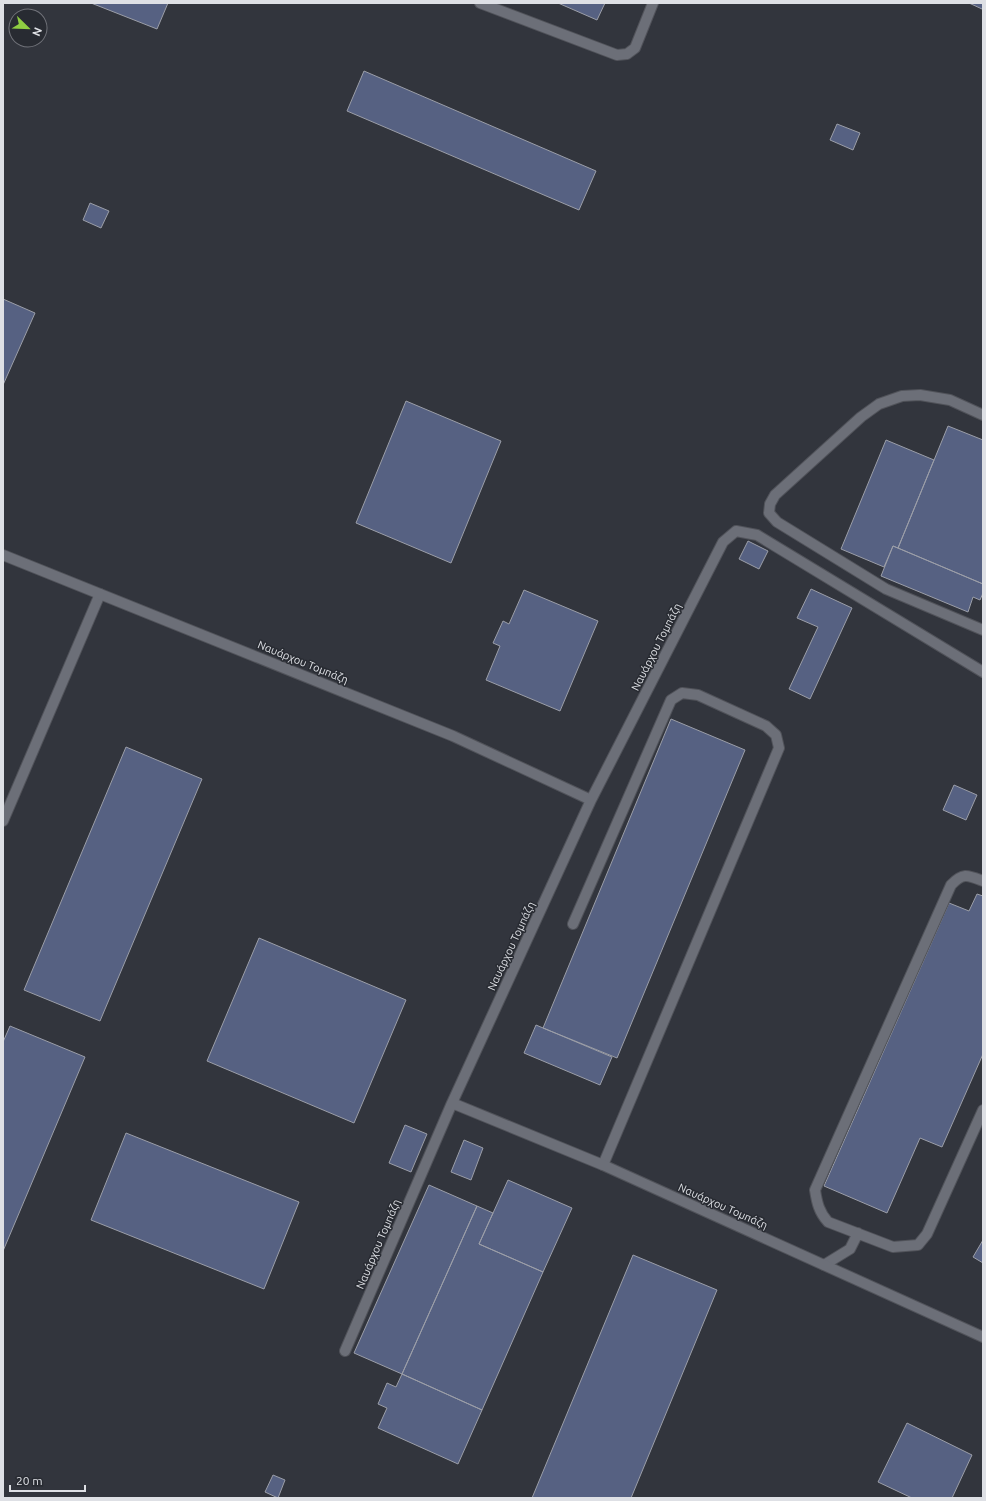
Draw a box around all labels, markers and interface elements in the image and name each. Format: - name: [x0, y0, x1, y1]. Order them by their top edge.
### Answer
- north arrow: [8, 8, 48, 48]
- text: N: [30, 26, 44, 38]
- street label: Ναυάρχου Τομπάζη: [629, 601, 683, 693]
- street label: Ναυάρχου Τομπάζη: [256, 638, 350, 686]
- street label: Ναυάρχου Τομπάζη: [485, 900, 537, 992]
- street label: Ναυάρχου Τομπάζη: [676, 1181, 770, 1231]
- street label: Ναυάρχου Τομπάζη: [354, 1197, 402, 1291]
- scale bar: [10, 1467, 85, 1493]
- text: 20 m: [16, 1474, 43, 1487]

